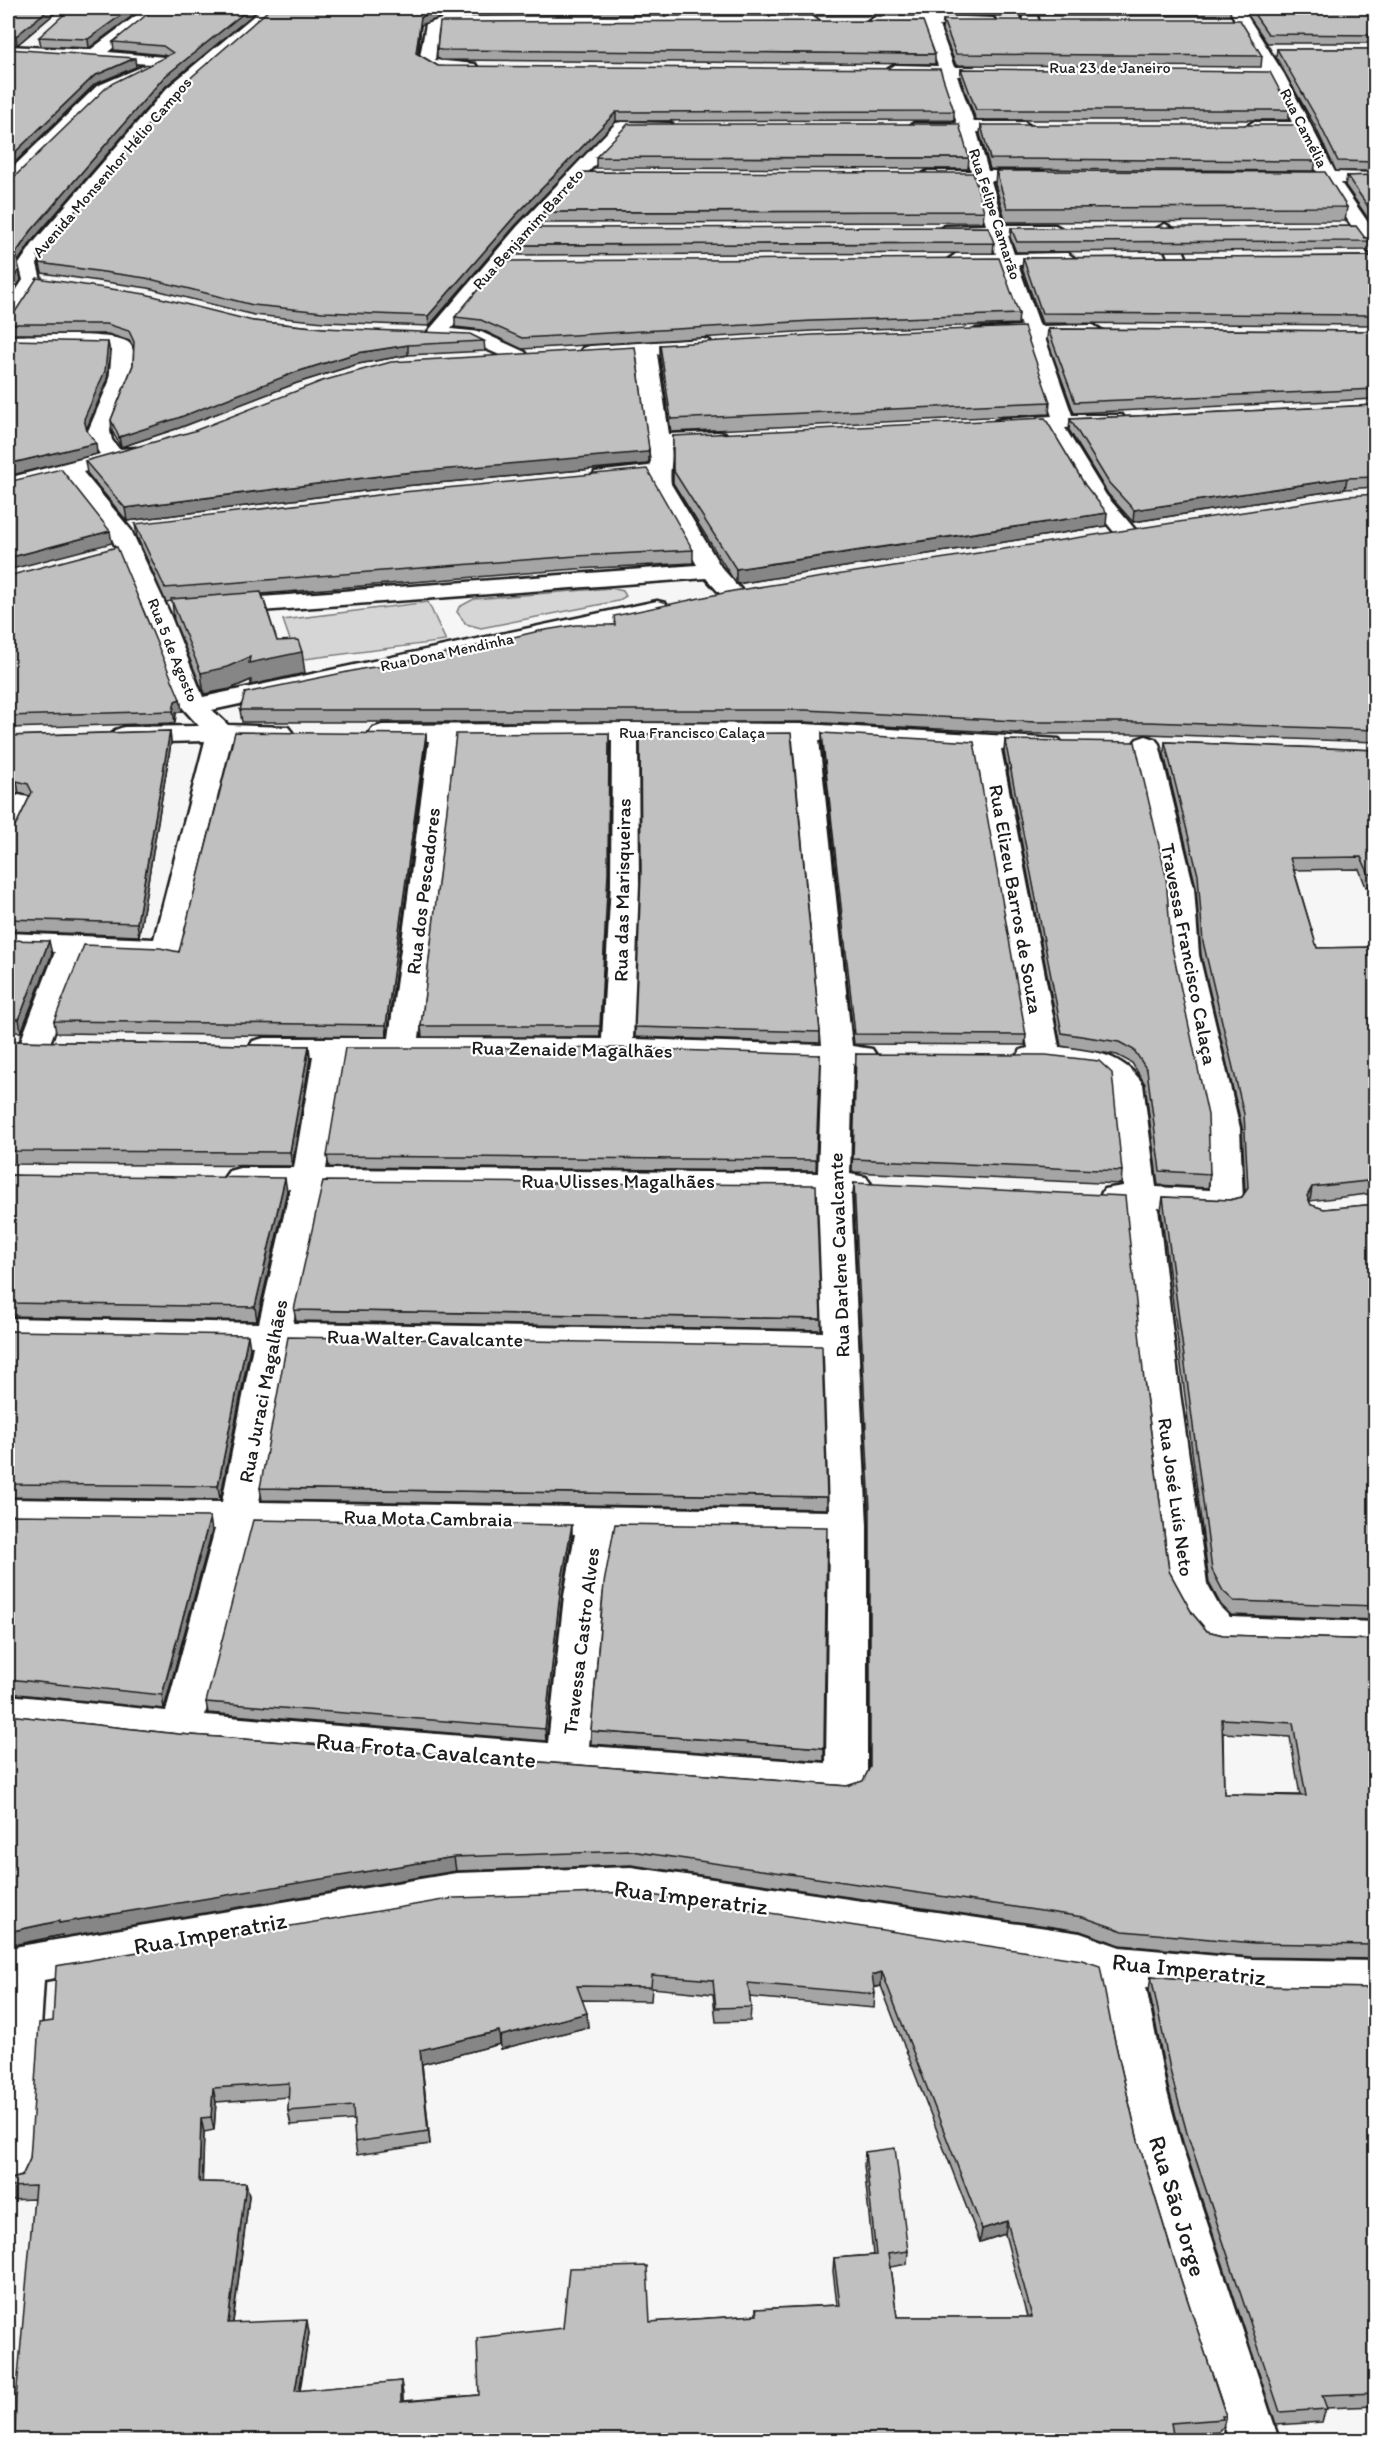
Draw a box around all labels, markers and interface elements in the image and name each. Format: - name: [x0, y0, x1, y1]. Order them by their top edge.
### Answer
- street label: Rua 23 de Janeiro: [1049, 58, 1171, 77]
- street label: Avenida Monsenhor Hélio Campos: [29, 73, 195, 261]
- street label: Rua Camélia: [1276, 85, 1332, 171]
- street label: Rua Felipe Camarão: [965, 146, 1025, 282]
- street label: Rua Benjamim Barreto: [469, 164, 587, 294]
- street label: Rua 5 de Agosto: [144, 595, 202, 705]
- street label: Rua Dona Mendinha: [378, 628, 516, 675]
- street label: Rua Francisco Calaça: [619, 723, 765, 742]
- street label: Rua Elizeu Barros de Souza: [984, 782, 1048, 1016]
- street label: Rua das Marisqueiras: [608, 798, 636, 982]
- street label: Rua dos Pescadores: [401, 806, 445, 976]
- street label: Travessa Francisco Calaça: [1156, 841, 1222, 1067]
- street label: Rua Zenaide Magalhães: [471, 1035, 673, 1063]
- street label: Rua Darlene Cavalcante: [823, 1152, 855, 1358]
- street label: Rua Ulisses Magalhães: [521, 1169, 715, 1193]
- street label: Rua Juraci Magalhães: [233, 1297, 293, 1485]
- street label: Rua Walter Cavalcante: [327, 1324, 523, 1352]
- street label: Rua José Luís Neto: [1153, 1416, 1199, 1578]
- street label: Rua Mota Cambraia: [343, 1505, 513, 1531]
- street label: Travessa Castro Alves: [558, 1546, 604, 1736]
- street label: Rua Frota Cavalcante: [315, 1726, 537, 1774]
- street label: Rua Imperatriz: [612, 1873, 770, 1921]
- street label: Rua Imperatriz: [131, 1905, 289, 1961]
- street label: Rua Imperatriz: [1111, 1946, 1267, 1992]
- street label: Rua São Jorge: [1143, 2132, 1213, 2280]

